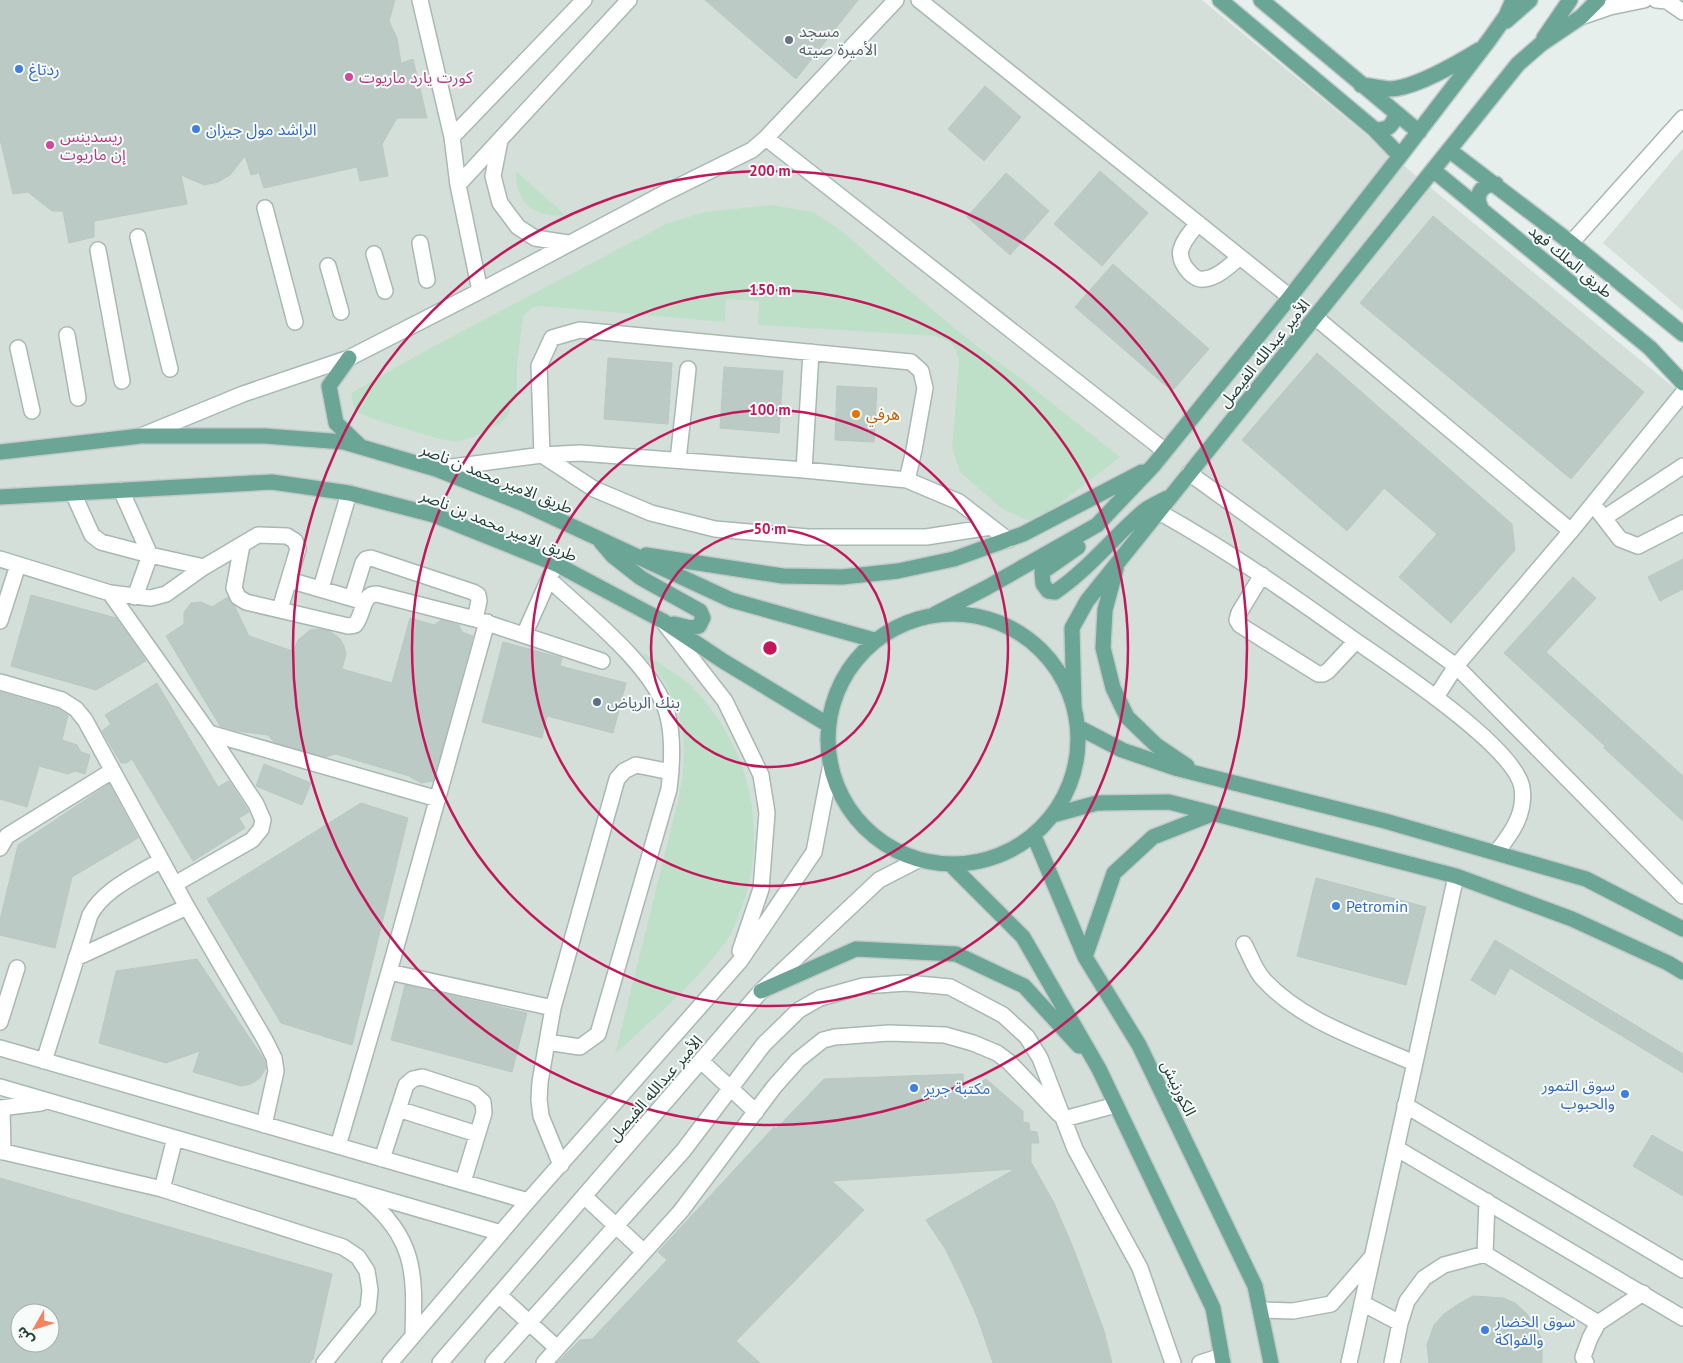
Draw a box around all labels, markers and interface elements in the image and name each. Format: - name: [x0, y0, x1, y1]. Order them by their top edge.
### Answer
- place label: مسجد الأميرة صيته: [799, 21, 877, 59]
- marker: مسجد الأميرة صيته: [783, 34, 795, 46]
- place label: ردتاغ: [29, 59, 60, 82]
- marker: ردتاغ: [13, 63, 25, 75]
- place label: كورت يارد ماريوت: [359, 67, 473, 87]
- marker: كورت يارد ماريوت: [343, 71, 355, 83]
- place label: الراشد مول جيزان: [206, 119, 316, 140]
- marker: الراشد مول جيزان: [190, 123, 202, 135]
- place label: ريسدينس إن ماريوت: [60, 126, 126, 165]
- marker: ريسدينس إن ماريوت: [44, 139, 56, 151]
- text: 200 m: [749, 161, 791, 180]
- street label: طريق الملك فهد: [1524, 220, 1617, 303]
- text: 150 m: [749, 280, 791, 299]
- street label: الأمير عبدالله الفيصل: [1214, 295, 1314, 411]
- text: 100 m: [749, 400, 791, 419]
- place label: هرفي: [866, 404, 900, 427]
- marker: هرفي: [850, 408, 862, 420]
- street label: طريق الامير محمد ن ناصر: [417, 438, 576, 519]
- street label: طريق الامير محمد بن ناصر: [416, 484, 580, 567]
- text: 50 m: [754, 519, 786, 538]
- centre of rings: [761, 639, 779, 657]
- place label: بنك الرياض: [607, 692, 680, 712]
- marker: بنك الرياض: [591, 696, 603, 708]
- place label: Petromin: [1346, 896, 1408, 916]
- marker: Petromin: [1330, 900, 1342, 912]
- street label: الأمير عبدالله الفيصل: [604, 1031, 706, 1145]
- street label: الكورنيش: [1157, 1057, 1201, 1119]
- place label: سوق التمور والحبوب: [1541, 1075, 1615, 1113]
- place label: مكتبة جرير: [923, 1078, 990, 1098]
- marker: مكتبة جرير: [908, 1082, 920, 1094]
- marker: سوق التمور والحبوب: [1619, 1088, 1631, 1100]
- north arrow: [10, 1303, 60, 1353]
- place label: سوق الخضار والفواكة: [1494, 1311, 1576, 1349]
- text: ش: [12, 1323, 38, 1349]
- marker: سوق الخضار والفواكة: [1479, 1324, 1491, 1336]

